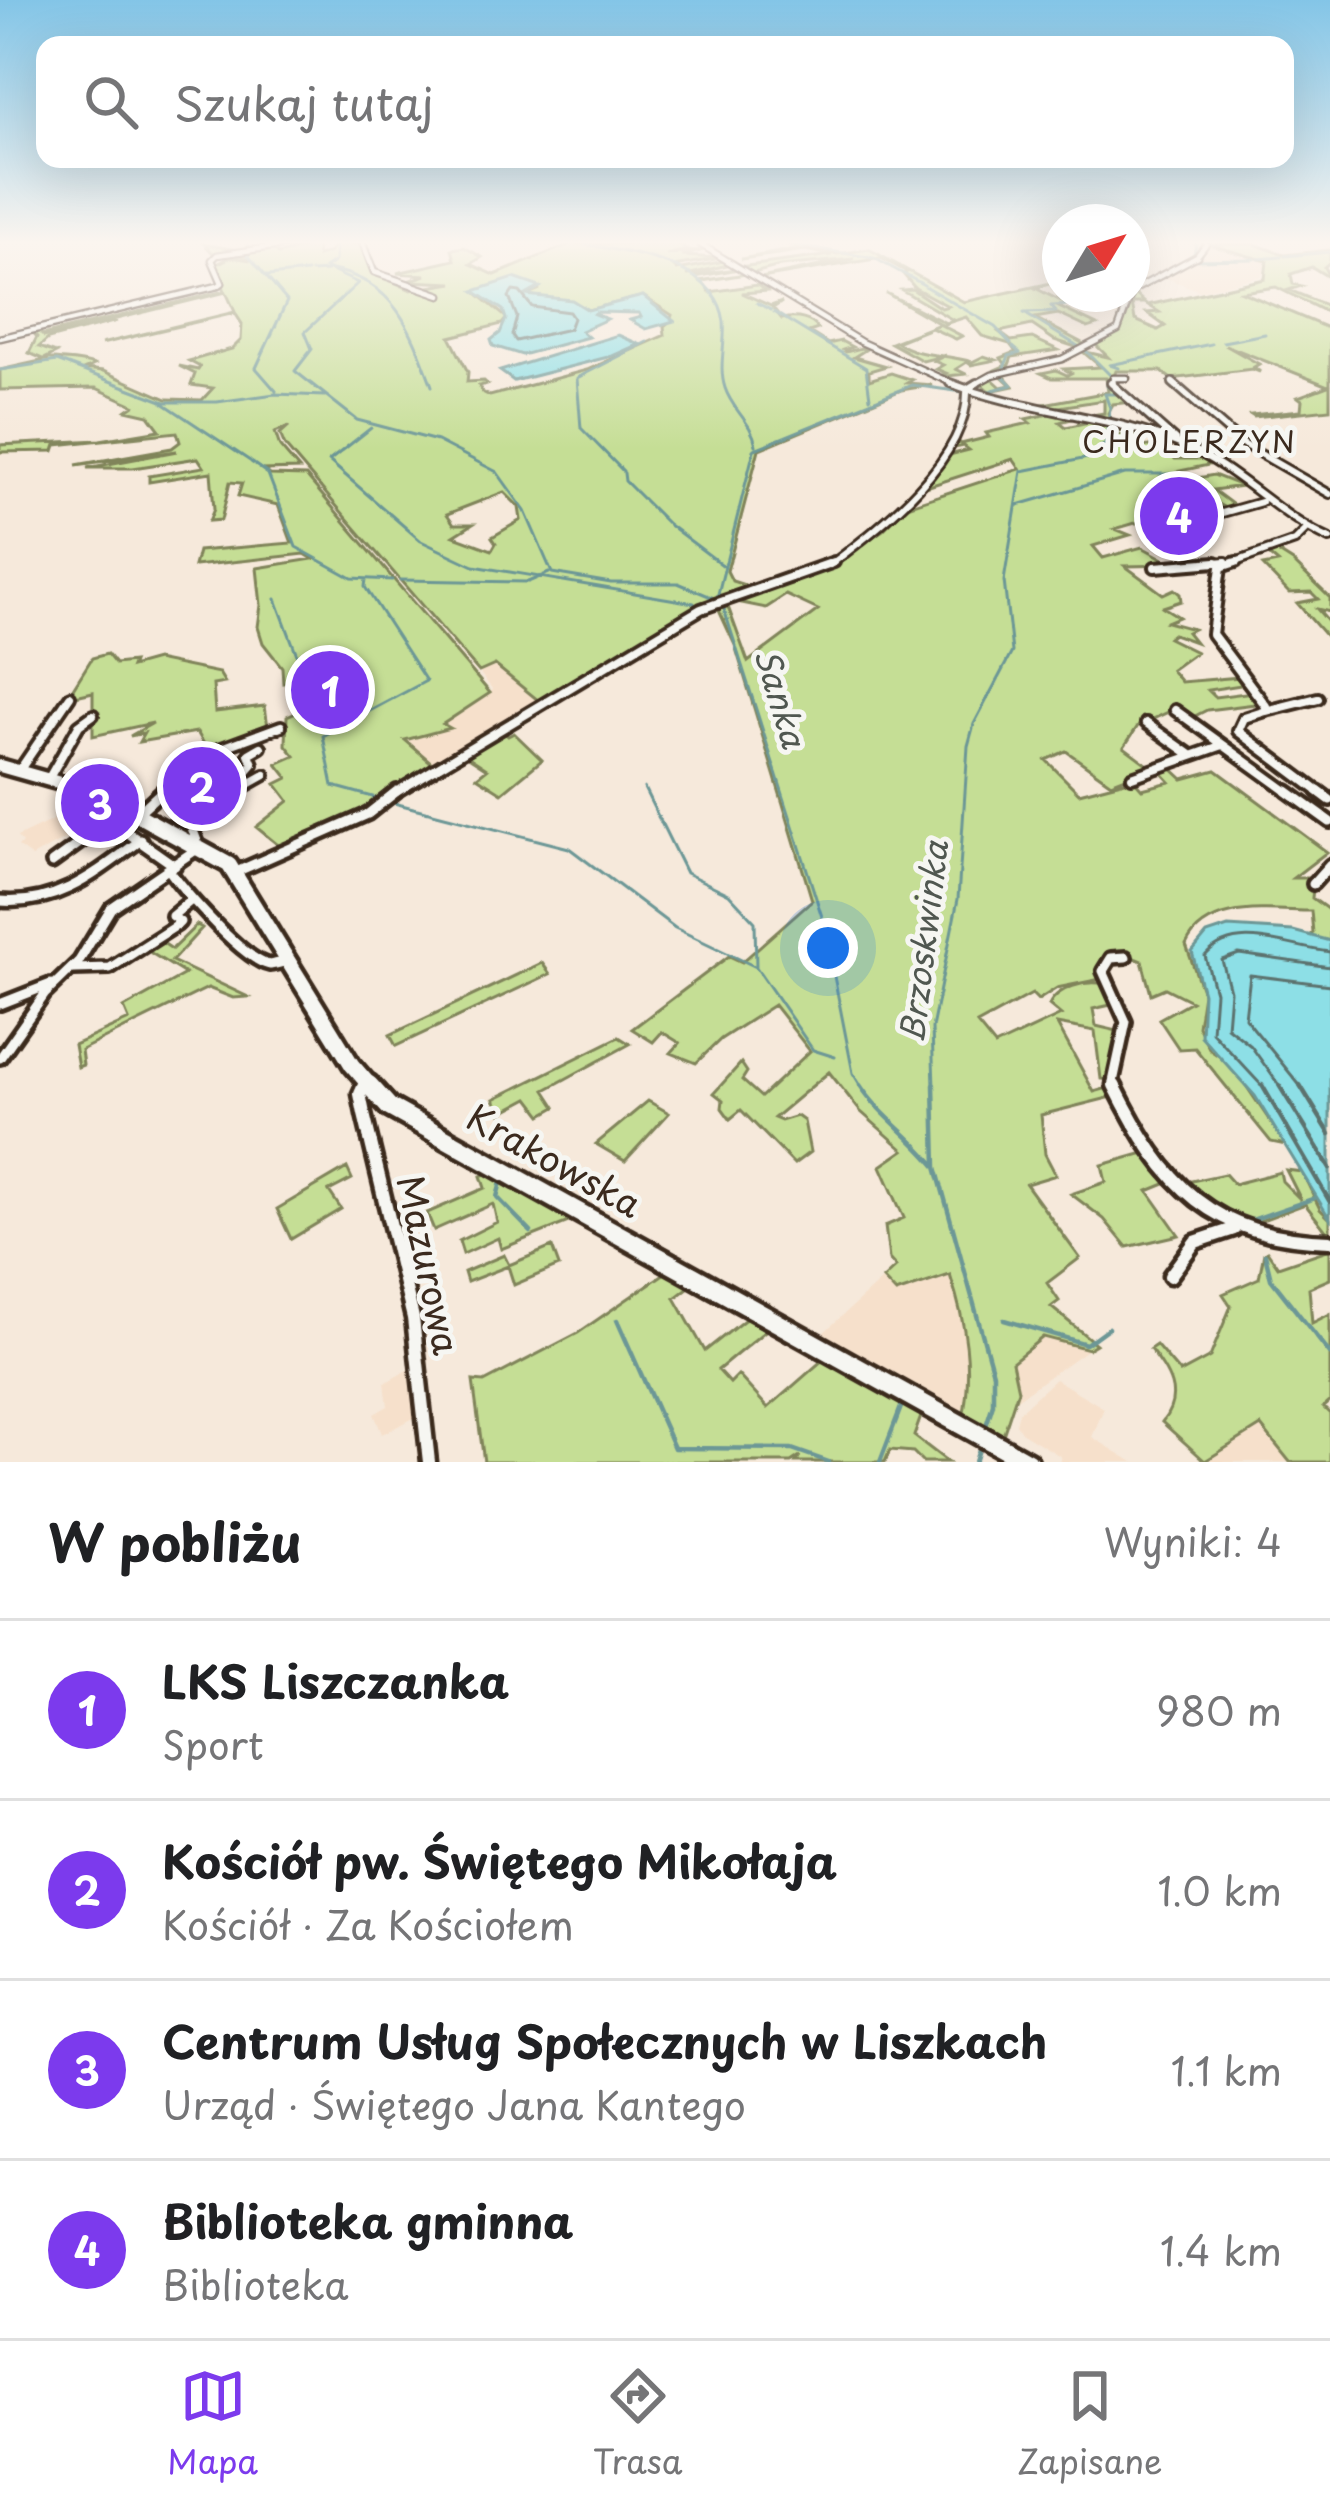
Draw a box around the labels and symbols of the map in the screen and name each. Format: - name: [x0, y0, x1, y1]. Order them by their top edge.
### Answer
- north arrow: [1042, 204, 1150, 312]
- district label: CHOLERZYN: [1082, 418, 1298, 463]
- pin: 4: [1140, 471, 1218, 561]
- water label: Sanka: [743, 642, 821, 755]
- pin: 1: [291, 645, 369, 735]
- pin: 2: [163, 741, 241, 831]
- pin: 3: [61, 758, 139, 848]
- water label: Brzoskwinka: [885, 837, 959, 1046]
- your location: [798, 918, 858, 978]
- street label: Krakowska: [458, 1089, 653, 1230]
- street label: Mazurowa: [385, 1170, 475, 1360]

